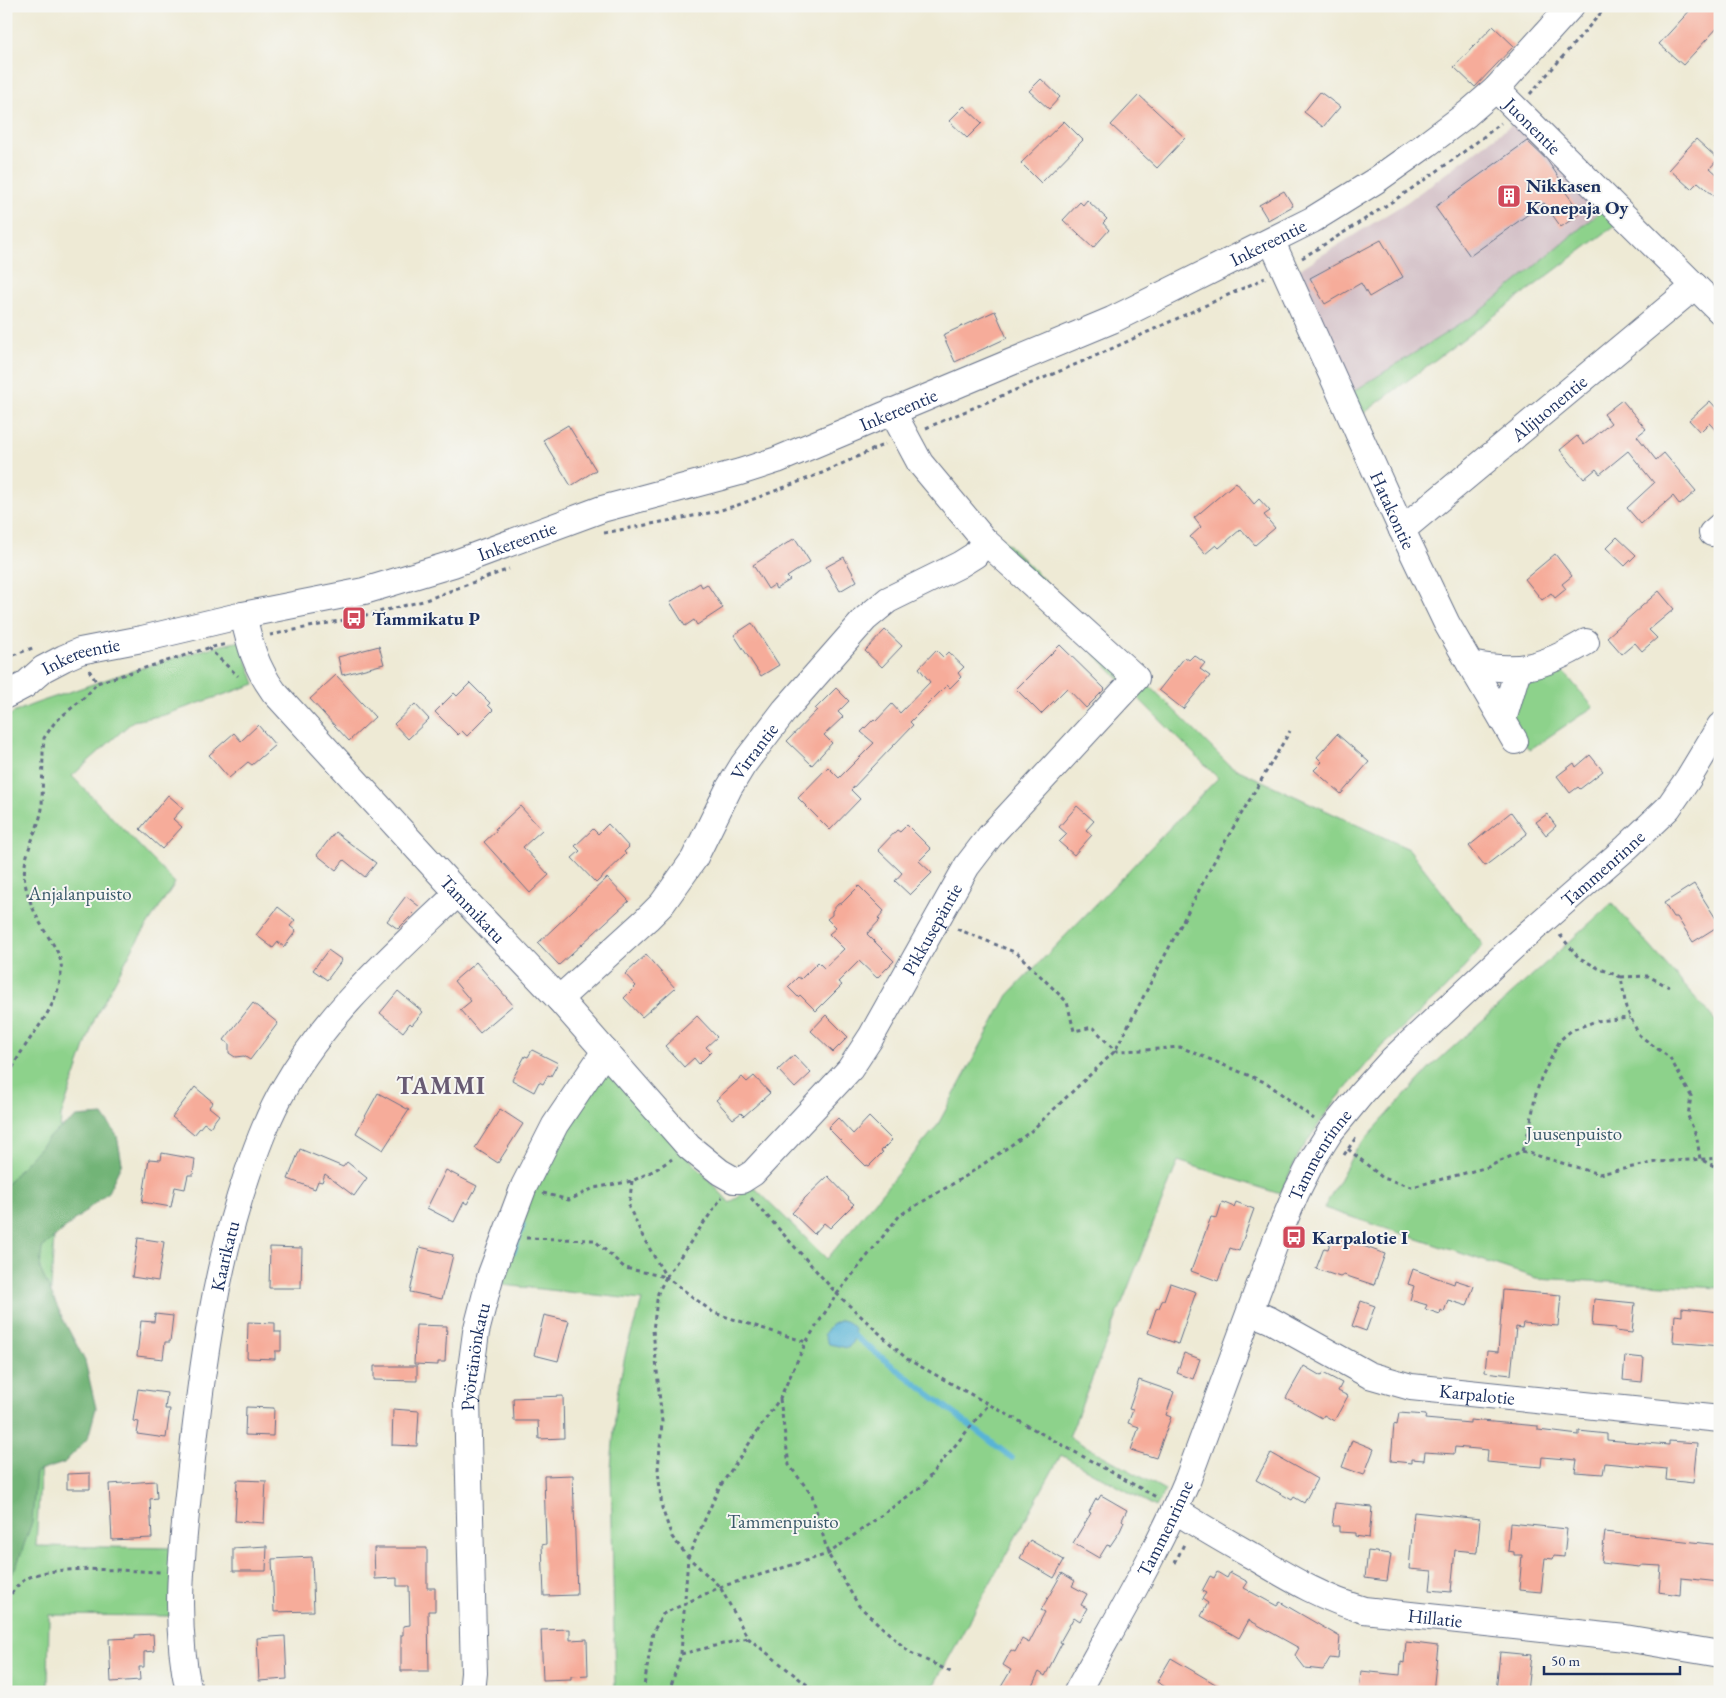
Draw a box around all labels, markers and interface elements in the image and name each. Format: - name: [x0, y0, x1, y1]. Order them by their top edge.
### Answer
- street label: Juonentie: [1497, 90, 1567, 160]
- place label: Nikkasen Konepaja Oy: [1526, 173, 1629, 220]
- building icon: Nikkasen Konepaja Oy: [1496, 183, 1522, 209]
- street label: Inkereentie: [1226, 213, 1310, 272]
- street label: Alijuonentie: [1505, 369, 1592, 447]
- street label: Inkereentie: [856, 382, 941, 437]
- street label: Hatakontie: [1364, 467, 1422, 553]
- street label: Inkereentie: [474, 515, 560, 566]
- bus stop icon: Tammikatu P: [341, 605, 367, 631]
- place label: Tammikatu P: [372, 606, 481, 631]
- street label: Inkereentie: [37, 631, 122, 680]
- street label: Virrantie: [724, 717, 783, 784]
- street label: Tammenrinne: [1555, 824, 1650, 912]
- street label: Tammikatu: [435, 869, 511, 948]
- street label: Pikkusepäntie: [896, 878, 967, 979]
- park label: Anjalanpuisto: [27, 881, 132, 906]
- district label: TAMMI: [396, 1070, 486, 1101]
- street label: Tammenrinne: [1282, 1103, 1357, 1204]
- park label: Juusenpuisto: [1524, 1121, 1622, 1146]
- street label: Kaarikatu: [204, 1218, 245, 1293]
- bus stop icon: Karpalotie I: [1281, 1224, 1307, 1250]
- place label: Karpalotie I: [1312, 1225, 1408, 1250]
- street label: Pyörtänönkatu: [454, 1300, 496, 1411]
- street label: Karpalotie: [1438, 1377, 1516, 1410]
- street label: Tammenrinne: [1131, 1476, 1199, 1581]
- park label: Tammenpuisto: [727, 1509, 839, 1534]
- street label: Hillatie: [1407, 1602, 1464, 1633]
- scale bar: [1544, 1643, 1680, 1675]
- text: 50 m: [1551, 1651, 1580, 1670]

